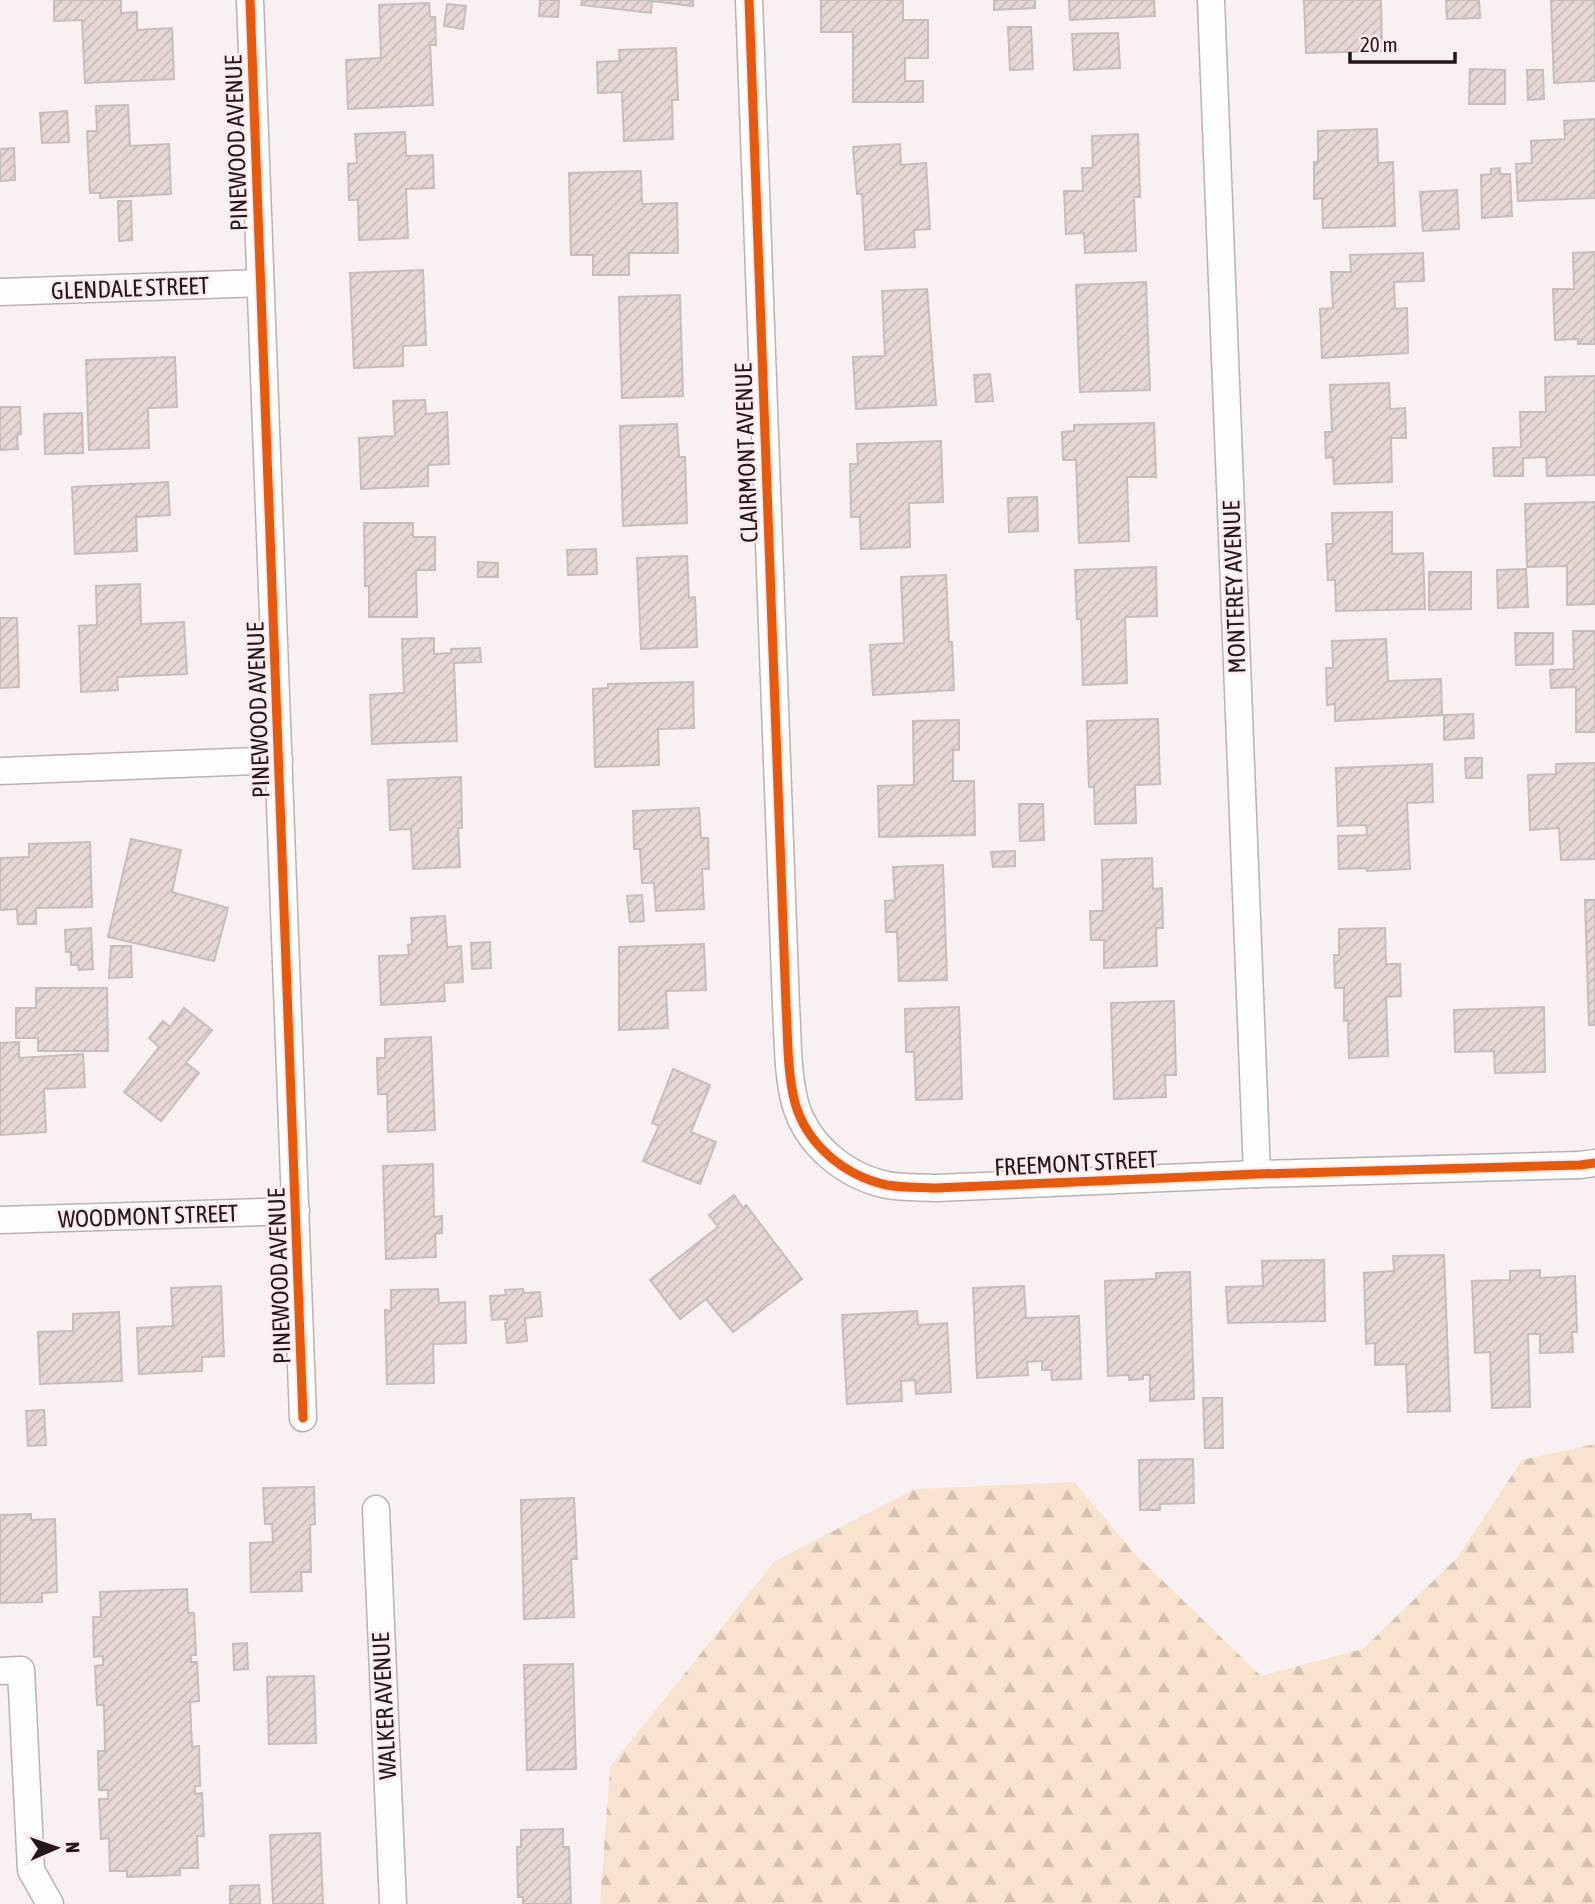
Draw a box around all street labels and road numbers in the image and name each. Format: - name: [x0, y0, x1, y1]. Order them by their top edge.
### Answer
- street label: PINEWOOD AVENUE: [219, 55, 253, 231]
- street label: GLENDALE STREET: [51, 272, 210, 304]
- street label: CLAIRMONT AVENUE: [729, 363, 763, 543]
- street label: MONTEREY AVENUE: [1217, 500, 1251, 674]
- street label: PINEWOOD AVENUE: [241, 622, 275, 798]
- street label: FREEMONT STREET: [993, 1145, 1159, 1181]
- street label: PINEWOOD AVENUE: [262, 1188, 296, 1364]
- street label: WOODMONT STREET: [57, 1199, 239, 1233]
- street label: WALKER AVENUE: [367, 1632, 401, 1780]

